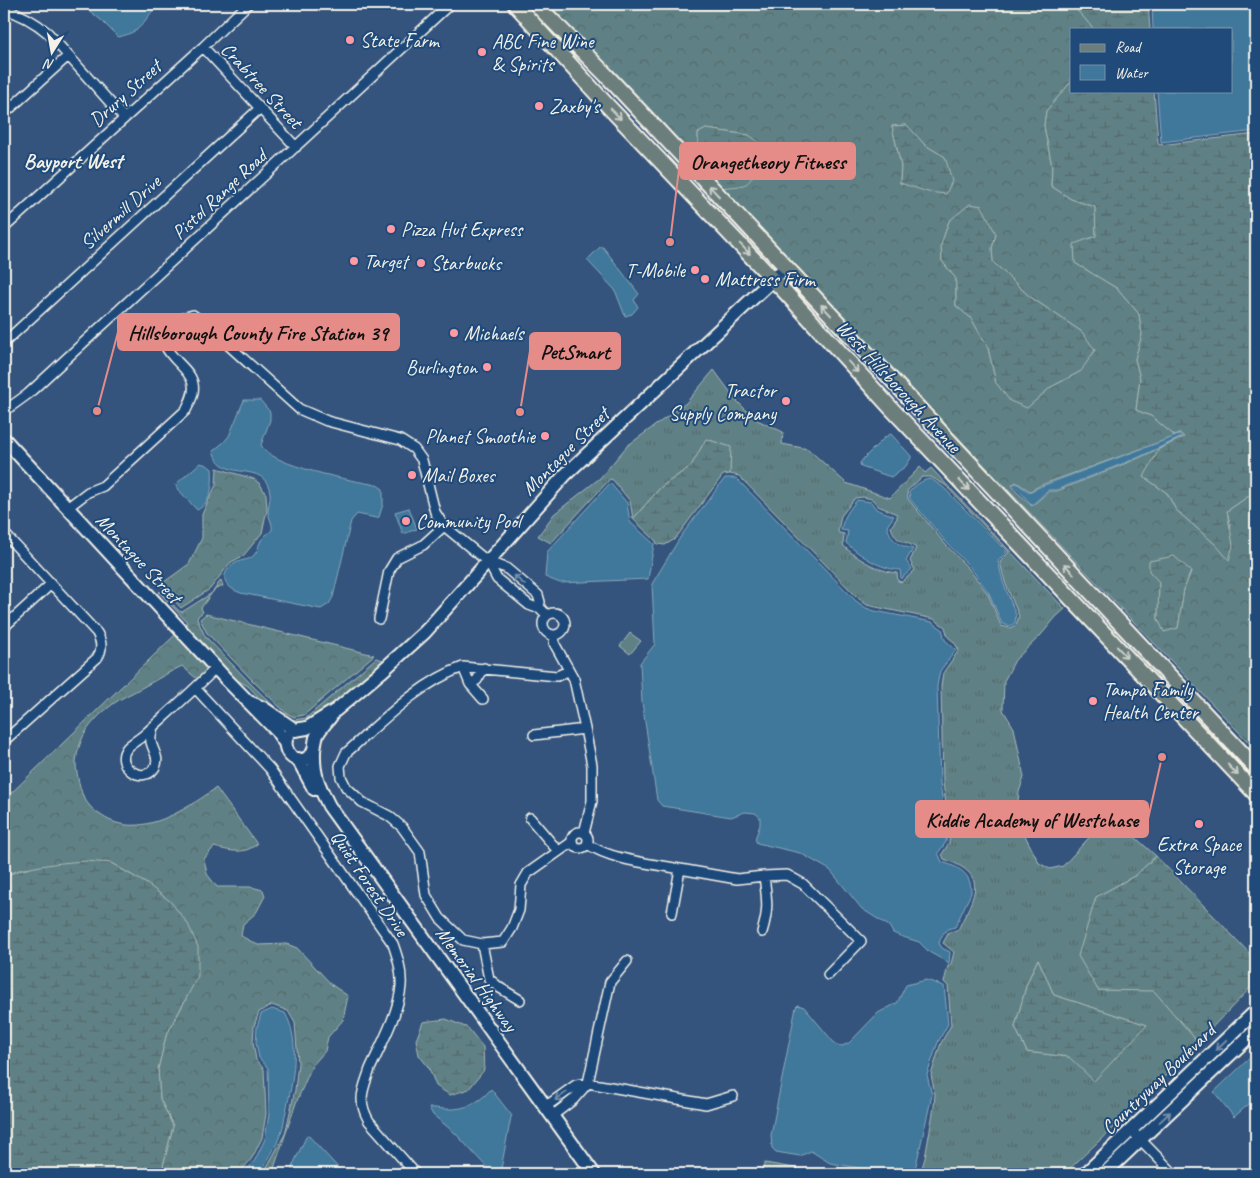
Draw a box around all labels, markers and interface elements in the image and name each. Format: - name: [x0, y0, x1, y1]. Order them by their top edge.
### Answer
- north arrow: [28, 28, 78, 78]
- place label: State Farm: [360, 28, 441, 53]
- legend: [1070, 28, 1232, 92]
- place label: ABC Fine Wine & Spirits: [492, 29, 595, 77]
- marker: State Farm: [344, 34, 356, 46]
- street label: Crabtree Street: [215, 37, 309, 135]
- text: Road: [1115, 38, 1142, 57]
- marker: ABC Fine Wine & Spirits: [476, 46, 488, 58]
- street label: Drury Street: [84, 52, 169, 132]
- text: N: [41, 55, 55, 73]
- text: Water: [1115, 64, 1149, 83]
- place label: Zaxby's: [549, 94, 602, 119]
- marker: Zaxby's: [533, 100, 545, 112]
- one-way arrow: [610, 108, 622, 121]
- street label: Pistol Range Road: [166, 142, 274, 245]
- callout: Orangetheory Fitness: [680, 143, 855, 179]
- district label: Bayport West: [24, 148, 125, 174]
- text: Orangetheory Fitness: [690, 149, 848, 175]
- street label: Silvermill Drive: [75, 169, 167, 255]
- one-way arrow: [708, 185, 720, 198]
- place label: Pizza Hut Express: [401, 217, 525, 242]
- marker: Pizza Hut Express: [385, 223, 397, 235]
- one-way arrow: [739, 243, 751, 256]
- place label: Target: [364, 249, 411, 274]
- place label: Starbucks: [431, 251, 503, 276]
- marker: Target: [348, 255, 360, 267]
- marker: Starbucks: [415, 257, 427, 269]
- place label: T-Mobile: [626, 258, 686, 283]
- marker: T-Mobile: [689, 264, 701, 276]
- place label: Mattress Firm: [715, 267, 817, 292]
- marker: Mattress Firm: [699, 273, 711, 285]
- one-way arrow: [820, 303, 832, 316]
- callout: Hillsborough County Fire Station 39: [118, 314, 399, 350]
- street label: West Hillsborough Avenue: [831, 315, 968, 459]
- text: Hillsborough County Fire Station 39: [128, 320, 391, 346]
- place label: Michaels: [464, 321, 525, 346]
- marker: Michaels: [448, 327, 460, 339]
- callout: PetSmart: [530, 333, 620, 369]
- text: PetSmart: [540, 339, 612, 365]
- place label: Burlington: [406, 355, 478, 380]
- one-way arrow: [847, 360, 859, 373]
- marker: Burlington: [481, 361, 493, 373]
- place label: Tractor Supply Company: [669, 378, 778, 426]
- marker: Tractor Supply Company: [780, 395, 792, 407]
- street label: Montague Street: [516, 400, 617, 501]
- place label: Planet Smoothie: [425, 424, 536, 449]
- marker: Planet Smoothie: [539, 430, 551, 442]
- place label: Mail Boxes: [422, 463, 497, 488]
- marker: Mail Boxes: [406, 469, 418, 481]
- one-way arrow: [958, 479, 970, 492]
- street label: Montague Street: [90, 508, 189, 611]
- place label: Community Pool: [416, 509, 524, 534]
- marker: Community Pool: [400, 515, 412, 527]
- one-way arrow: [1063, 562, 1075, 575]
- one-way arrow: [513, 574, 526, 585]
- one-way arrow: [1116, 645, 1128, 658]
- place label: Tampa Family Health Center: [1103, 677, 1200, 725]
- marker: Tampa Family Health Center: [1087, 695, 1099, 707]
- one-way arrow: [1227, 764, 1239, 776]
- callout: Kiddie Academy of Westchase: [916, 801, 1148, 837]
- text: Kiddie Academy of Westchase: [926, 807, 1140, 833]
- marker: Extra Space Storage: [1193, 818, 1205, 830]
- street label: Quiet Forest Drive: [325, 825, 415, 942]
- place label: Extra Space Storage: [1157, 832, 1242, 880]
- street label: Memorial Highway: [430, 922, 524, 1038]
- street label: Countryway Boulevard: [1096, 1016, 1223, 1140]
- one-way arrow: [1215, 1039, 1227, 1051]
- one-way arrow: [554, 1091, 568, 1101]
- one-way arrow: [1159, 1111, 1172, 1123]

